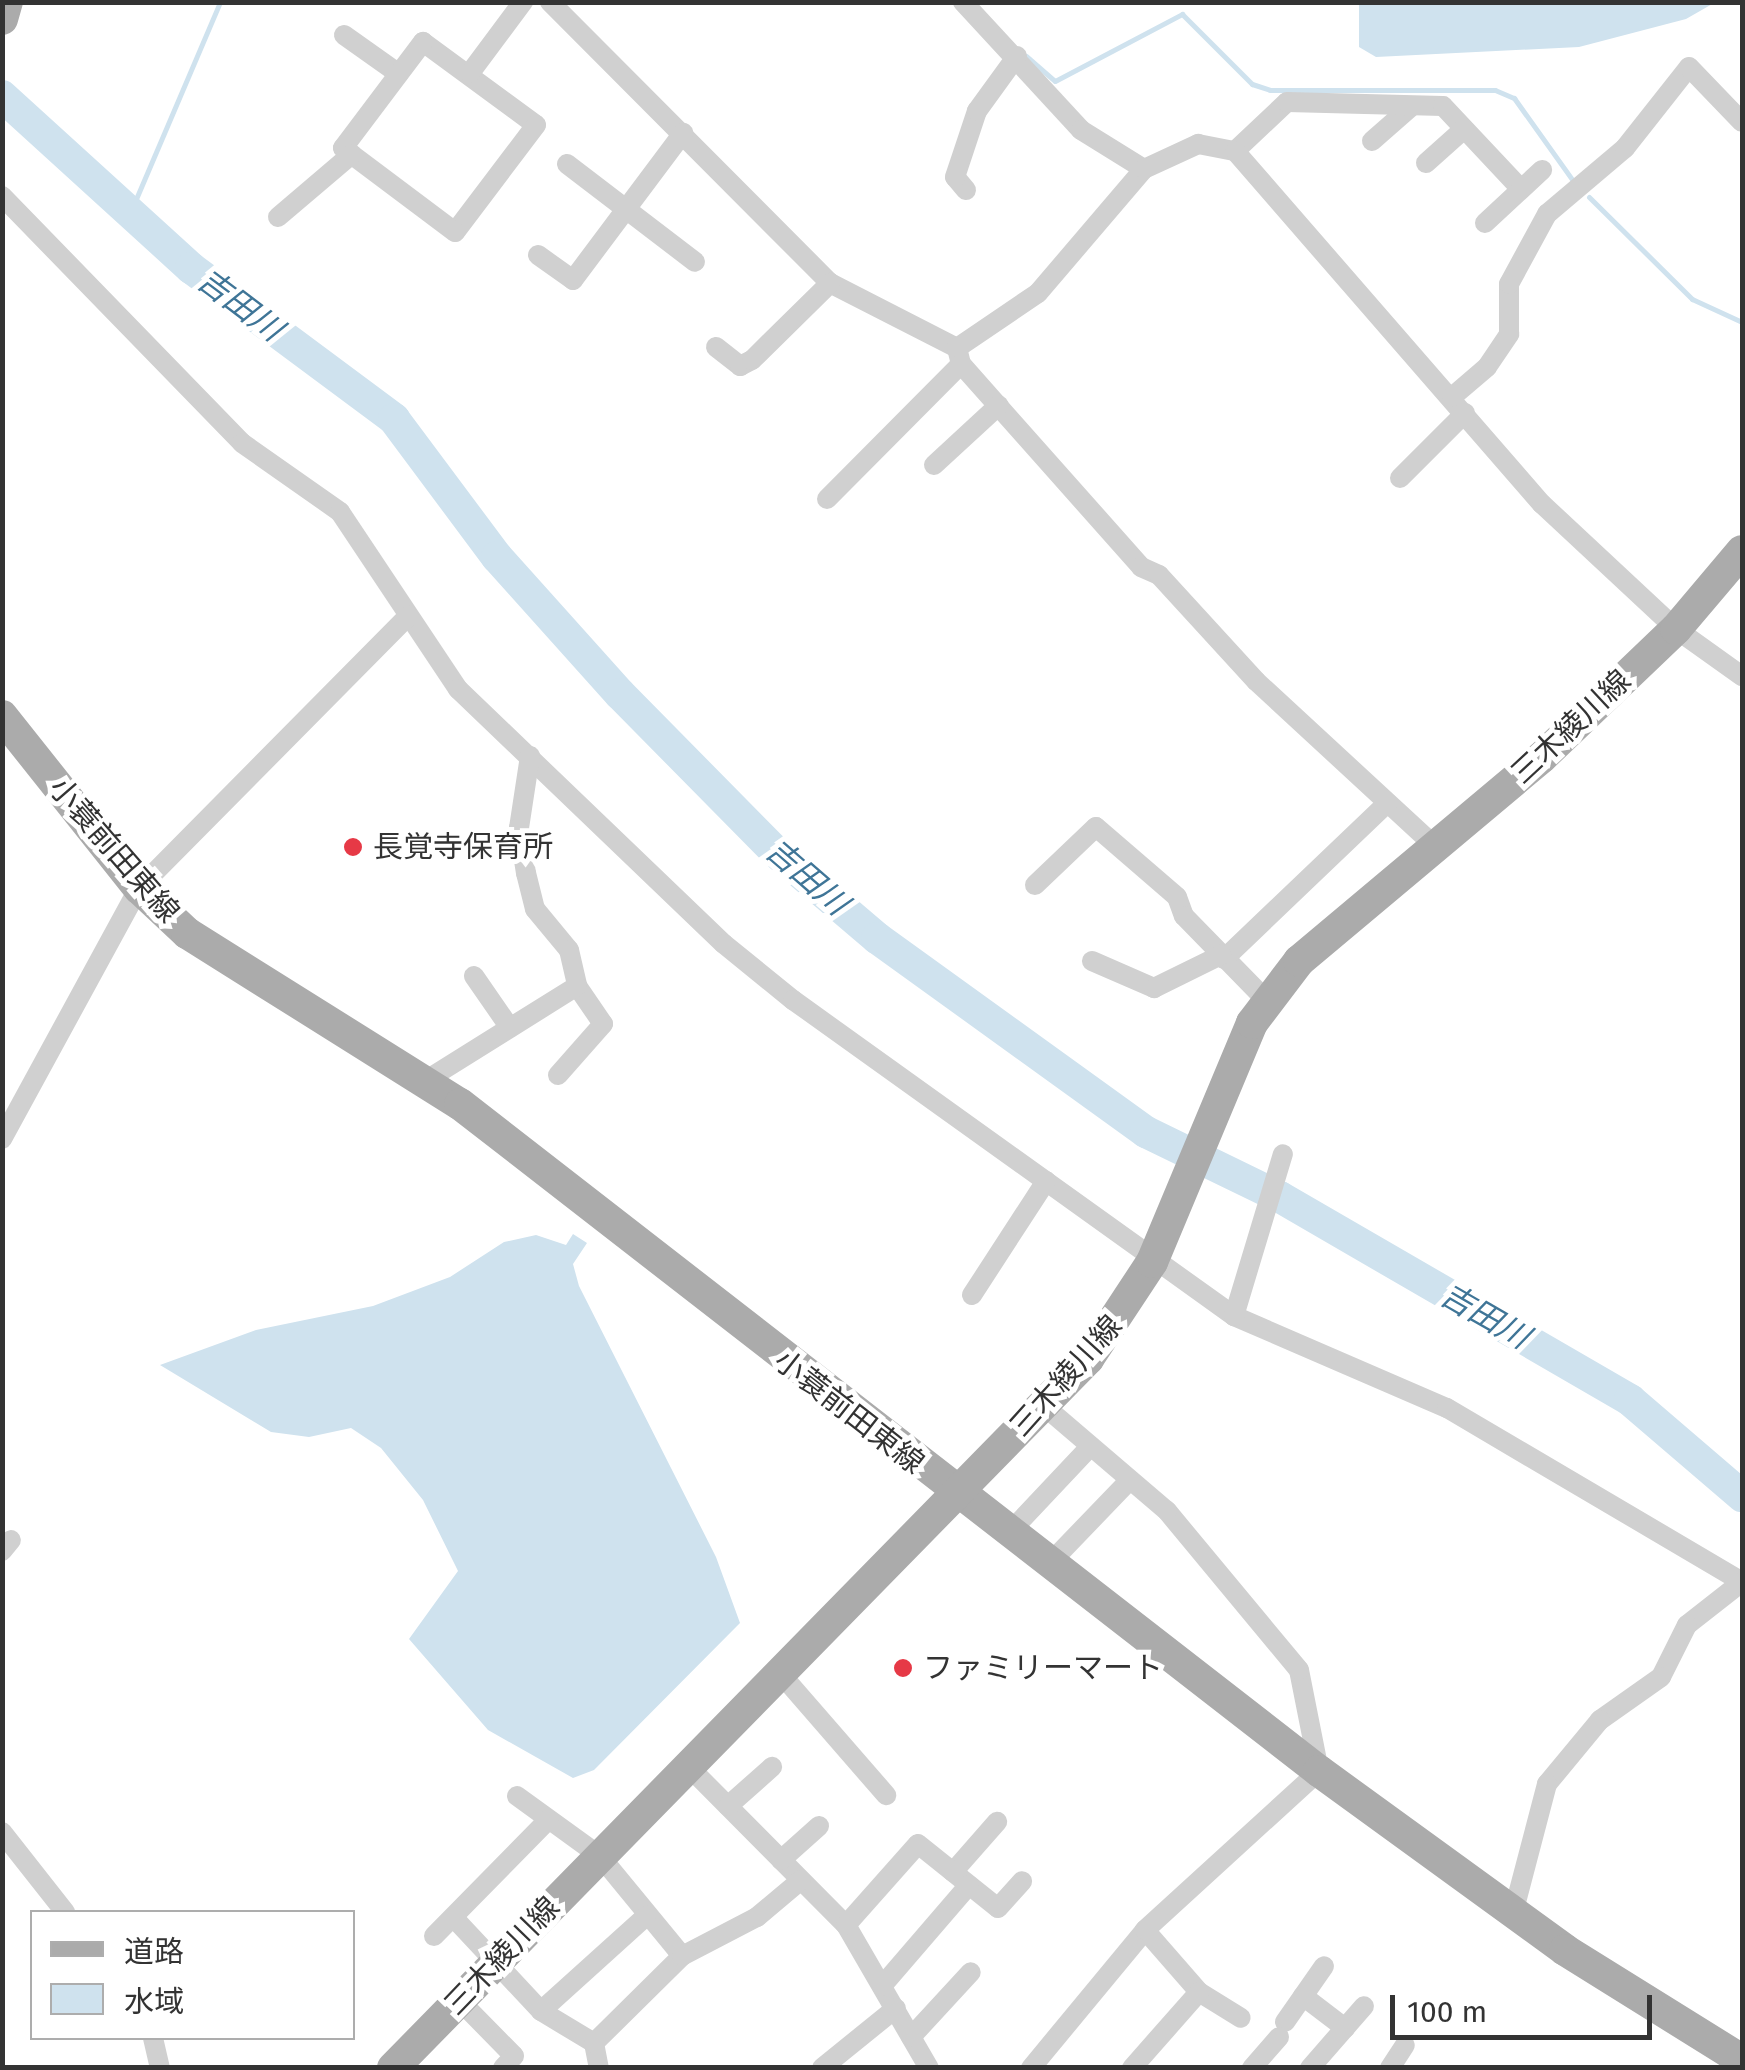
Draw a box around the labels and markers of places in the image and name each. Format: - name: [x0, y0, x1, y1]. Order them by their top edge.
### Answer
- place label: 長覚寺保育所: [373, 829, 553, 865]
- marker: 長覚寺保育所: [342, 836, 364, 858]
- place label: ファミリーマート: [923, 1650, 1163, 1686]
- marker: ファミリーマート: [892, 1657, 914, 1679]

